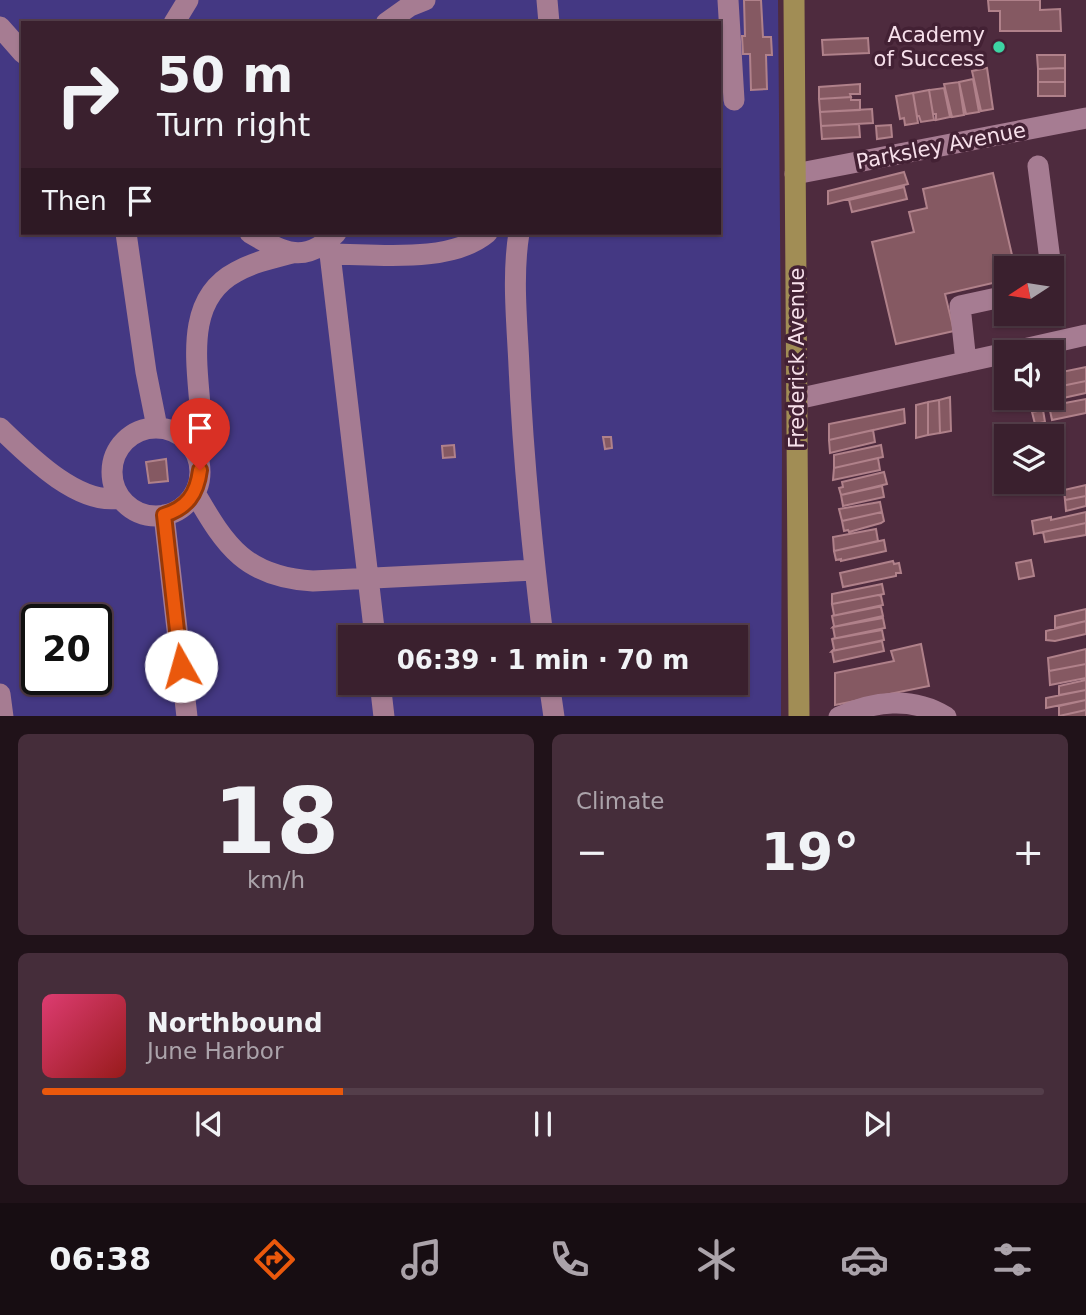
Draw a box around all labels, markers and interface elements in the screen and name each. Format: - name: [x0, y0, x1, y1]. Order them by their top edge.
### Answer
- place label: Academy of Success: [874, 23, 985, 71]
- marker: Academy of Success: [991, 39, 1007, 55]
- text: 50 m: [157, 47, 293, 104]
- icon: right: [42, 49, 133, 140]
- text: Turn right: [157, 106, 310, 144]
- street label: Parksley Avenue: [854, 118, 1028, 174]
- icon: arrive: [121, 182, 159, 220]
- text: Then: [42, 186, 107, 216]
- north arrow: [994, 256, 1064, 326]
- map controls: [994, 256, 1064, 494]
- street label: Frederick Avenue: [785, 268, 809, 448]
- button: sound: [994, 340, 1064, 410]
- pin: [170, 398, 230, 470]
- icon: arrive: [181, 409, 219, 447]
- button: layers: [994, 424, 1064, 494]
- speed limit sign: 20: [21, 604, 112, 695]
- position arrow: [144, 629, 218, 703]
- text: 06:39 · 1 min · 70 m: [397, 645, 689, 675]
- text: 18: [213, 769, 339, 874]
- text: Climate: [576, 788, 665, 814]
- text: 19°: [761, 822, 859, 882]
- text: −: [576, 830, 608, 874]
- text: +: [1012, 830, 1044, 874]
- text: km/h: [247, 867, 305, 893]
- text: Northbound: [147, 1008, 323, 1038]
- text: June Harbor: [147, 1038, 283, 1064]
- icon: previous: [190, 1105, 228, 1143]
- icon: pause: [524, 1105, 562, 1143]
- icon: next: [858, 1105, 896, 1143]
- icon: directions: [250, 1235, 299, 1284]
- icon: music: [397, 1235, 446, 1284]
- icon: phone: [545, 1235, 594, 1284]
- icon: climate: [692, 1235, 741, 1284]
- icon: car: [840, 1235, 889, 1284]
- icon: filters: [988, 1235, 1037, 1284]
- text: 06:38: [49, 1240, 151, 1278]

